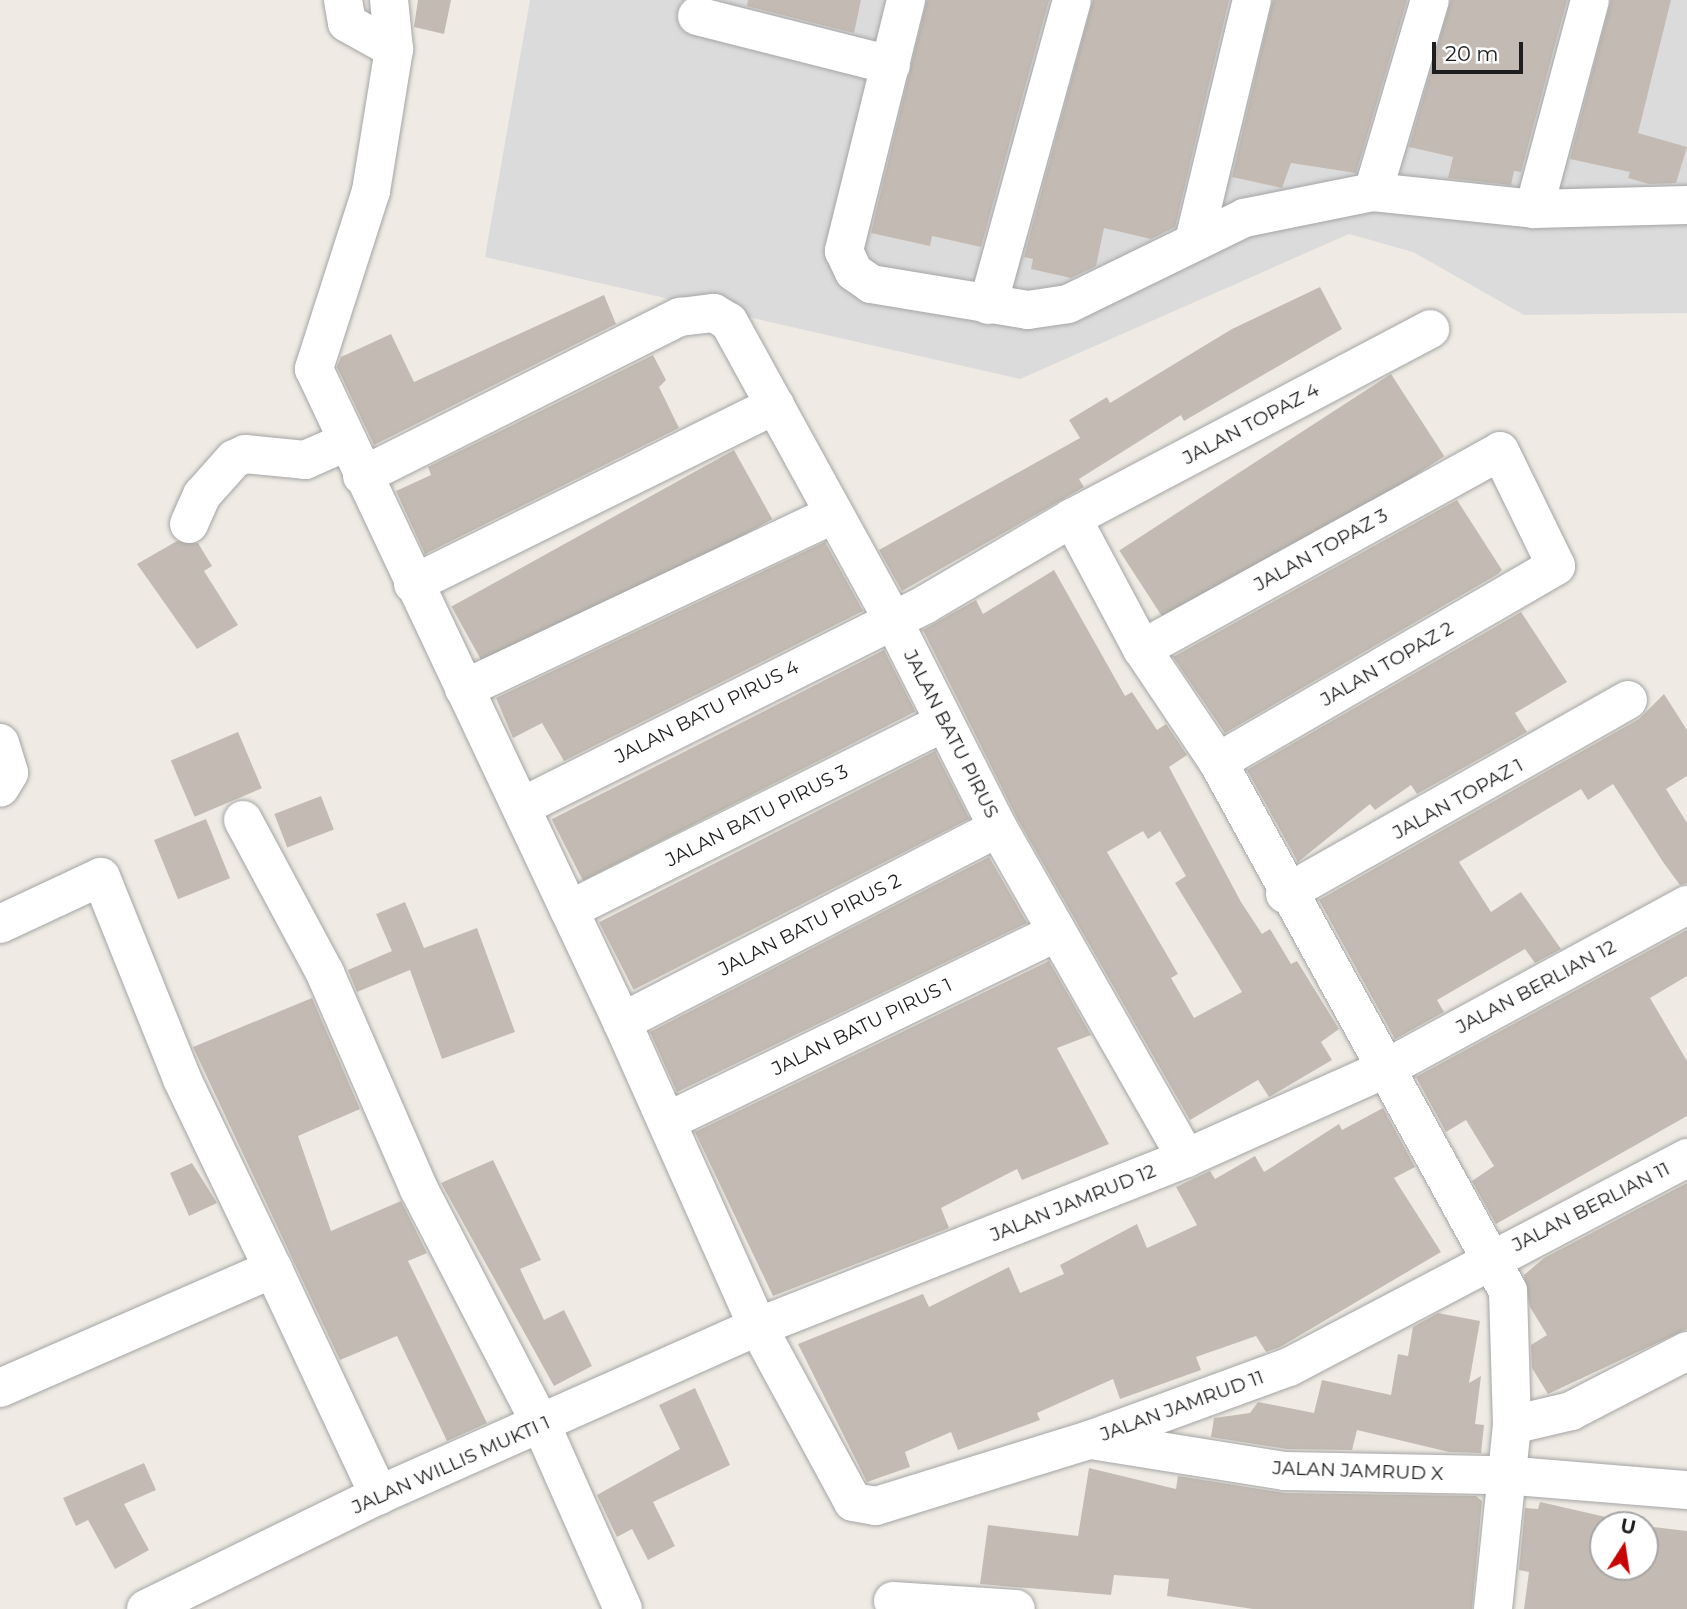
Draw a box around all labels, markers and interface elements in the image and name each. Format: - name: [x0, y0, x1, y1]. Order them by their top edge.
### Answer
- scale bar: [1435, 28, 1526, 72]
- text: 20 m: [1445, 41, 1499, 66]
- street label: JALAN TOPAZ 4: [1179, 378, 1323, 470]
- street label: JALAN TOPAZ 3: [1250, 504, 1392, 596]
- street label: JALAN TOPAZ 2: [1317, 617, 1457, 711]
- street label: JALAN BATU PIRUS: [899, 646, 1003, 822]
- street label: JALAN BATU PIRUS 4: [611, 656, 803, 768]
- street label: JALAN TOPAZ 1: [1389, 754, 1527, 844]
- street label: JALAN BATU PIRUS 3: [662, 760, 852, 872]
- street label: JALAN BATU PIRUS 2: [715, 869, 905, 981]
- street label: JALAN BERLIAN 12: [1452, 935, 1620, 1039]
- street label: JALAN BATU PIRUS 1: [768, 973, 956, 1081]
- street label: JALAN BERLIAN 11: [1509, 1157, 1673, 1257]
- street label: JALAN JAMRUD 12: [987, 1159, 1159, 1247]
- street label: JALAN JAMRUD 11: [1097, 1366, 1267, 1446]
- street label: JALAN WILLIS MUKTI 1: [349, 1411, 553, 1519]
- street label: JALAN JAMRUD X: [1272, 1457, 1444, 1485]
- north arrow: [1589, 1511, 1659, 1581]
- text: U: [1618, 1514, 1638, 1540]

